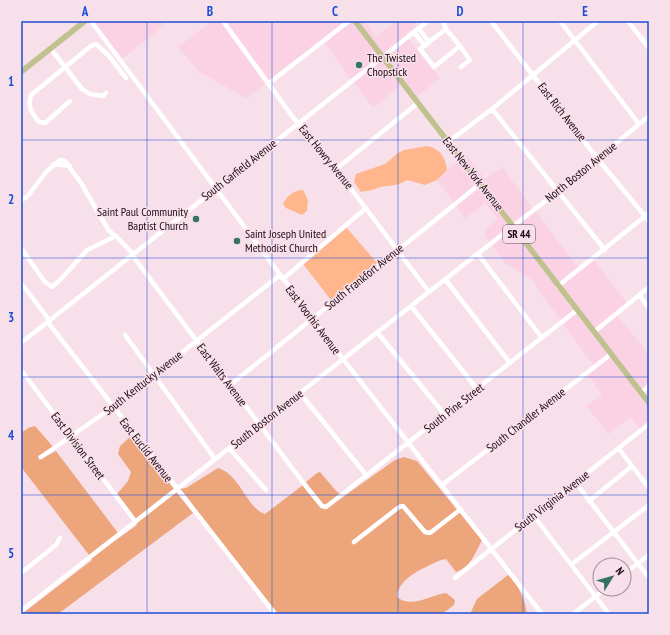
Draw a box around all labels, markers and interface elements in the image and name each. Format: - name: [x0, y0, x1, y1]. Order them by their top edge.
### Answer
- text: A: [81, 3, 89, 20]
- text: B: [207, 3, 213, 20]
- text: C: [332, 3, 338, 20]
- text: D: [457, 3, 464, 20]
- text: E: [582, 3, 588, 20]
- place label: The Twisted Chopstick: [367, 50, 416, 79]
- marker: The Twisted Chopstick: [354, 60, 364, 70]
- text: 1: [8, 73, 14, 90]
- street label: East Rich Avenue: [535, 79, 590, 144]
- street label: East Howry Avenue: [296, 121, 357, 192]
- street label: East New York Avenue: [440, 134, 507, 214]
- street label: South Garfield Avenue: [198, 136, 279, 204]
- street label: North Boston Avenue: [542, 138, 619, 205]
- text: 2: [8, 191, 14, 208]
- place label: Saint Paul Community Baptist Church: [97, 204, 188, 233]
- marker: Saint Paul Community Baptist Church: [191, 214, 201, 224]
- road number: SR 44: [503, 225, 535, 243]
- place label: Saint Joseph United Methodist Church: [245, 226, 326, 255]
- marker: Saint Joseph United Methodist Church: [232, 236, 242, 246]
- street label: South Frankfort Avenue: [321, 240, 406, 313]
- street label: East Voorhis Avenue: [283, 282, 344, 357]
- text: 3: [8, 309, 14, 326]
- street label: East Walts Avenue: [194, 340, 251, 409]
- street label: South Kentucky Avenue: [100, 347, 185, 418]
- street label: South Pine Street: [421, 379, 487, 436]
- street label: South Chandler Avenue: [483, 384, 568, 455]
- street label: South Boston Avenue: [227, 386, 306, 452]
- street label: East Division Street: [48, 409, 109, 483]
- street label: East Euclid Avenue: [117, 414, 176, 485]
- text: 4: [8, 427, 15, 444]
- street label: South Virginia Avenue: [511, 467, 592, 534]
- text: 5: [8, 545, 14, 562]
- north arrow: [592, 557, 632, 597]
- text: N: [613, 564, 627, 578]

